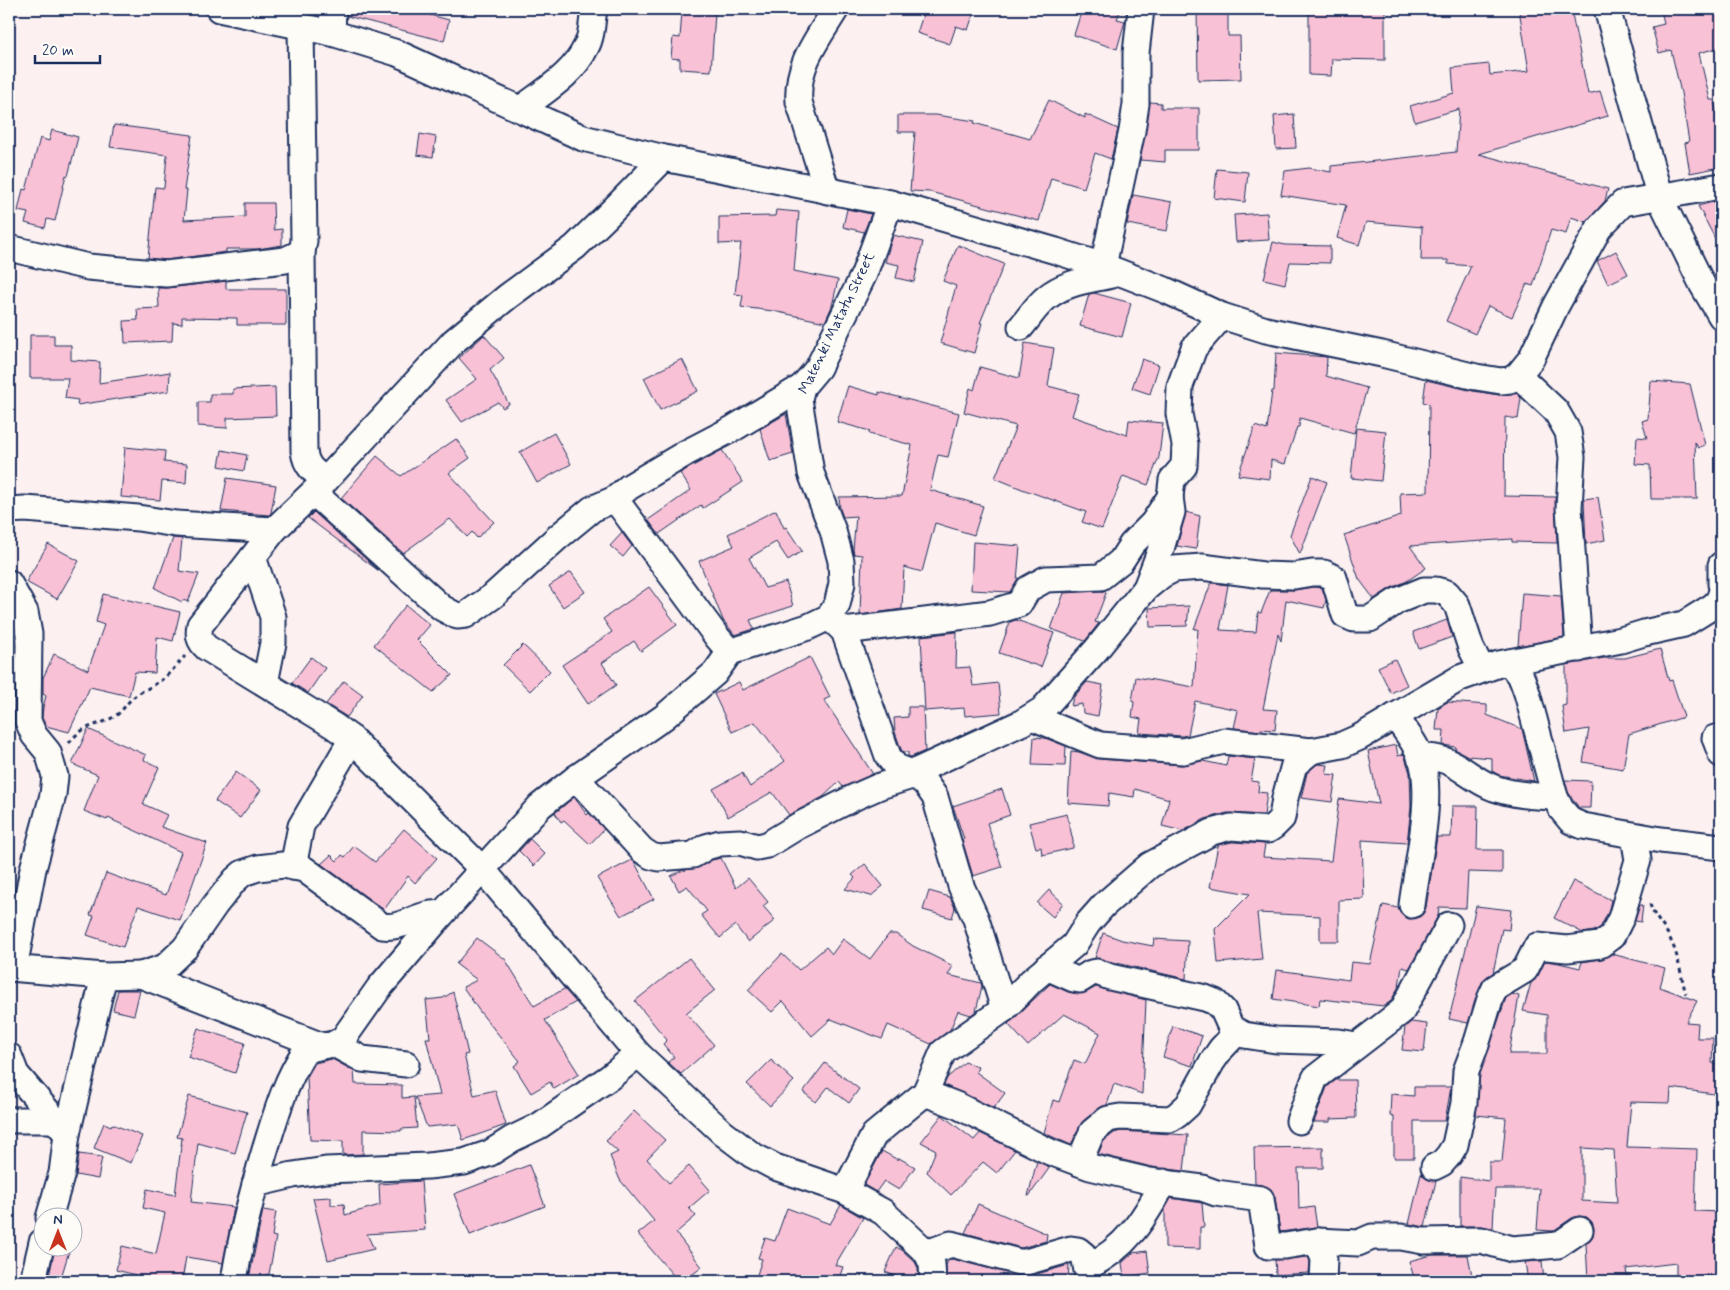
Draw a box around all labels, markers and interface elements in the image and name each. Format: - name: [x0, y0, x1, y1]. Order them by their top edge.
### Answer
- scale bar: [35, 32, 100, 64]
- text: 20 m: [42, 41, 74, 61]
- street label: Matenki Matatu Street: [794, 249, 880, 398]
- north arrow: [32, 1208, 82, 1258]
- text: N: [53, 1211, 63, 1229]

